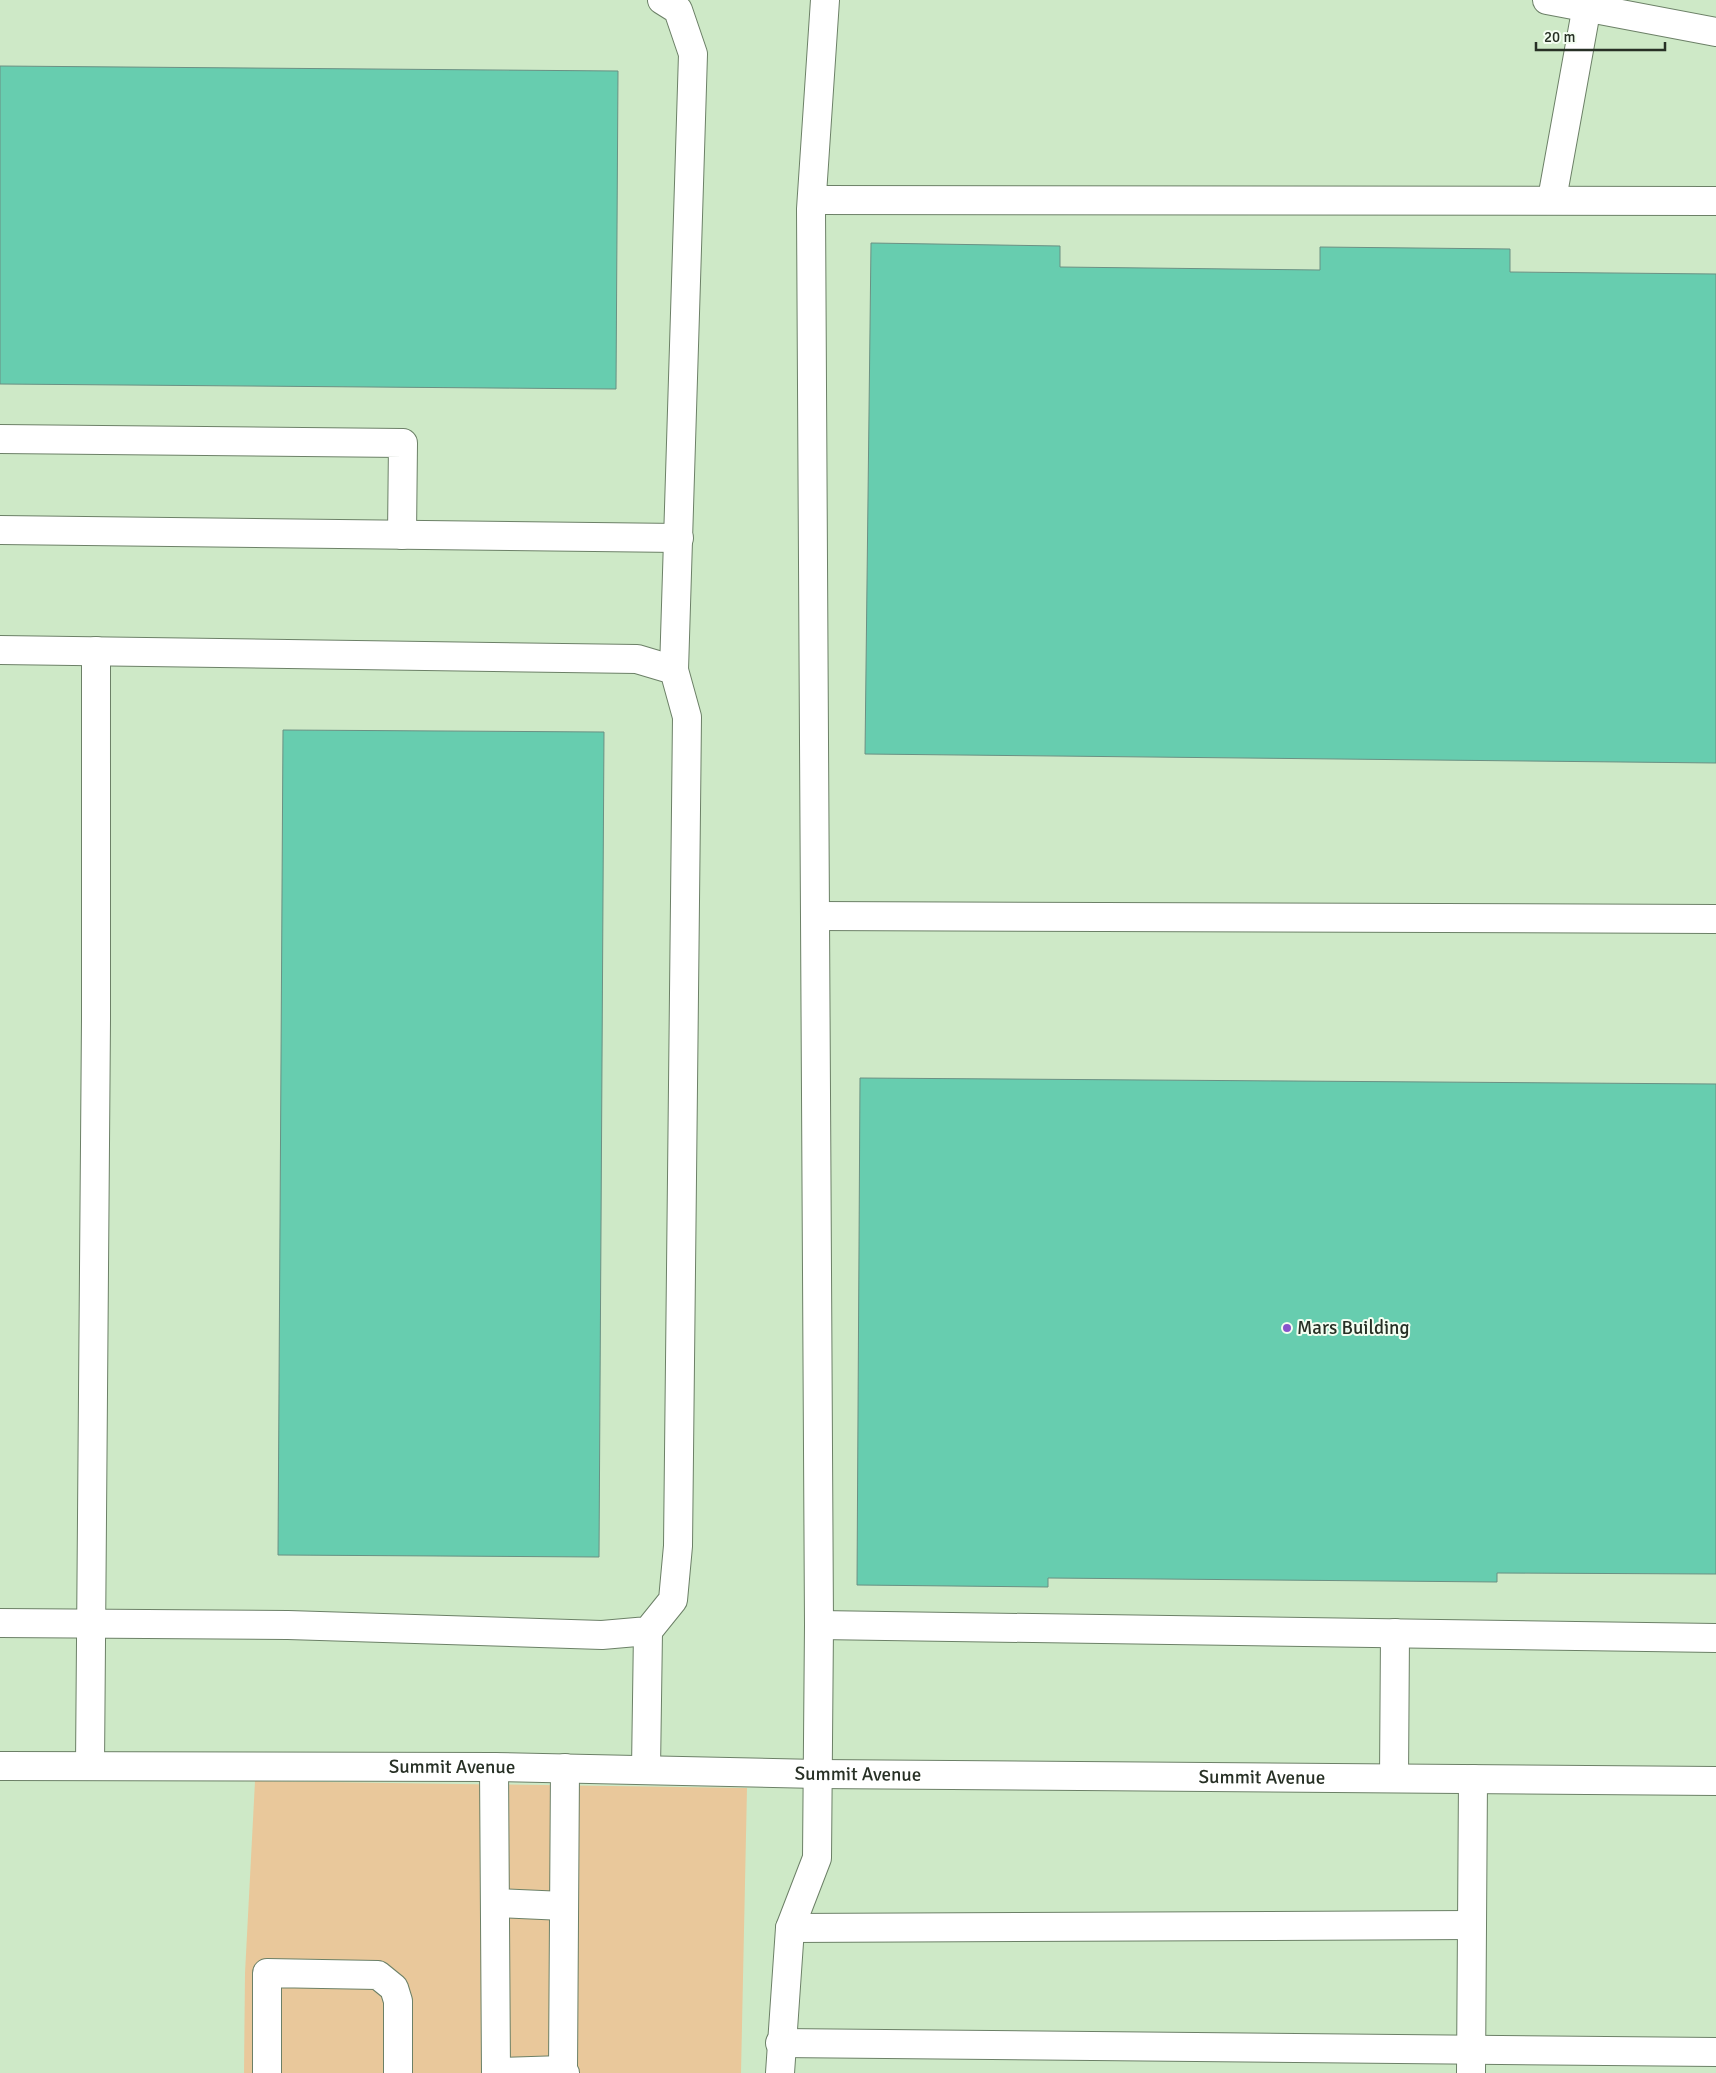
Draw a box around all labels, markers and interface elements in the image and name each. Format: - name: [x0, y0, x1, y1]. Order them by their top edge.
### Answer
- scale bar: [1536, 20, 1665, 52]
- text: 20 m: [1544, 28, 1575, 46]
- place label: Mars Building: [1297, 1316, 1409, 1340]
- marker: Mars Building: [1281, 1322, 1293, 1334]
- street label: Summit Avenue: [389, 1755, 516, 1779]
- street label: Summit Avenue: [794, 1761, 921, 1787]
- street label: Summit Avenue: [1198, 1765, 1325, 1790]

